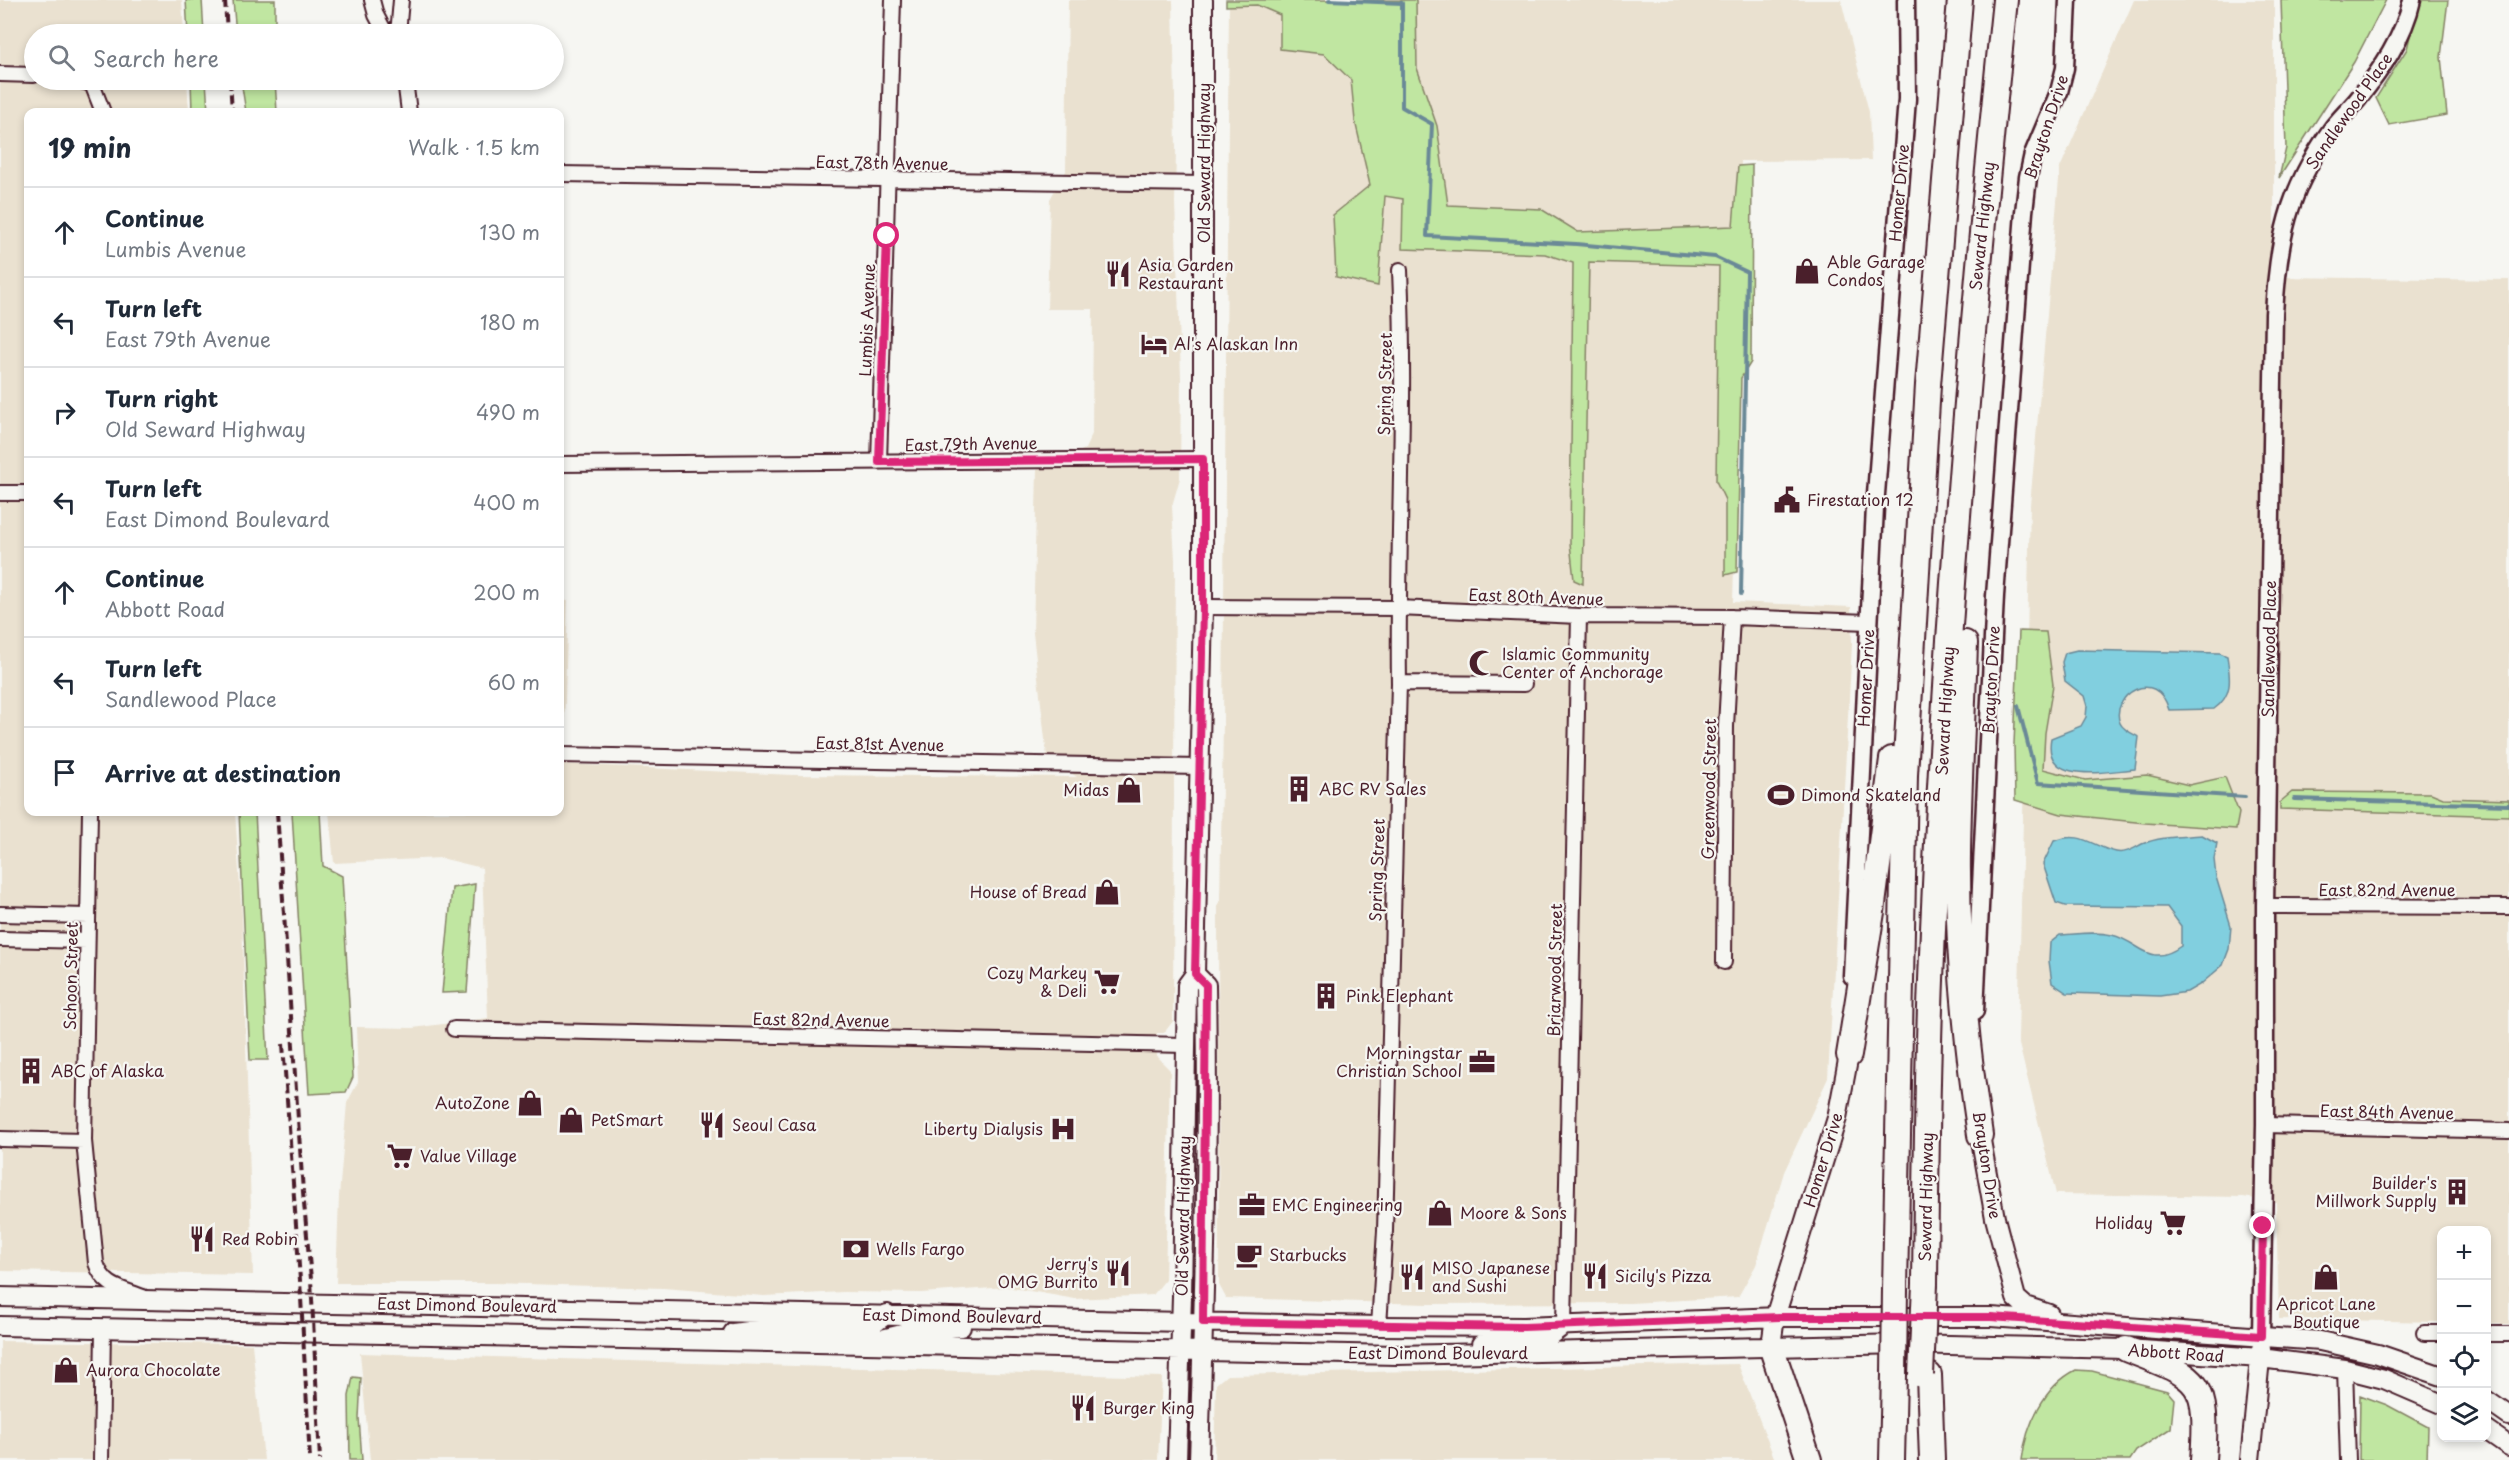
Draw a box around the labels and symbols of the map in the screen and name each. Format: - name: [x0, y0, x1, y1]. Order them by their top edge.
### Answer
- street label: Sandlewood Place: [2299, 47, 2397, 174]
- street label: Brayton Drive: [2017, 71, 2073, 182]
- street label: Old Seward Highway: [1191, 83, 1215, 243]
- street label: Homer Drive: [1882, 143, 1914, 243]
- street label: East 78th Avenue: [815, 149, 949, 175]
- street label: Seward Highway: [1962, 160, 2000, 291]
- route start: [873, 222, 899, 248]
- place label: Able Garage Condos: [1827, 249, 1925, 291]
- place label: Asia Garden Restaurant: [1138, 252, 1234, 294]
- shop icon: Able Garage Condos: [1792, 256, 1822, 286]
- restaurant icon: Asia Garden Restaurant: [1103, 259, 1133, 289]
- street label: Lumbis Avenue: [852, 263, 880, 377]
- hotel icon: Al's Alaskan Inn: [1139, 329, 1169, 359]
- place label: Al's Alaskan Inn: [1174, 331, 1298, 355]
- street label: Spring Street: [1371, 332, 1397, 436]
- street label: East 79th Avenue: [904, 430, 1038, 456]
- public building icon: Firestation 12: [1772, 485, 1802, 515]
- place label: Firestation 12: [1807, 487, 1914, 511]
- street label: Sandlewood Place: [2255, 580, 2281, 718]
- street label: East 80th Avenue: [1468, 582, 1604, 610]
- street label: Brayton Drive: [1975, 625, 2005, 735]
- street label: Homer Drive: [1850, 628, 1880, 727]
- place label: Islamic Community Center of Anchorage: [1502, 641, 1663, 683]
- street label: Seward Highway: [1929, 646, 1959, 776]
- mosque icon: Islamic Community Center of Anchorage: [1467, 648, 1497, 678]
- street label: Greenwood Street: [1695, 718, 1721, 860]
- street label: East 81st Avenue: [815, 730, 945, 756]
- building icon: ABC RV Sales: [1284, 774, 1314, 804]
- shop icon: Midas: [1114, 775, 1144, 805]
- place label: ABC RV Sales: [1319, 776, 1426, 800]
- place label: Midas: [1063, 777, 1109, 801]
- sports icon: Dimond Skateland: [1766, 780, 1796, 810]
- place label: Dimond Skateland: [1801, 782, 1941, 806]
- street label: Spring Street: [1362, 818, 1390, 922]
- shop icon: House of Bread: [1092, 877, 1122, 907]
- street label: East 82nd Avenue: [2319, 877, 2456, 901]
- place label: House of Bread: [970, 879, 1087, 903]
- street label: Briarwood Street: [1541, 903, 1567, 1037]
- street label: Schoon Street: [57, 921, 83, 1030]
- place label: Cozy Markey & Deli: [987, 960, 1087, 1002]
- supermarket icon: Cozy Markey & Deli: [1092, 967, 1122, 997]
- building icon: Pink Elephant: [1311, 981, 1341, 1011]
- place label: Pink Elephant: [1346, 983, 1454, 1007]
- street label: East 82nd Avenue: [752, 1006, 890, 1032]
- place label: Morningstar Christian School: [1336, 1040, 1463, 1082]
- office icon: Morningstar Christian School: [1467, 1047, 1497, 1077]
- building icon: ABC of Alaska: [16, 1056, 46, 1086]
- place label: ABC of Alaska: [51, 1058, 164, 1082]
- shop icon: AutoZone: [515, 1088, 545, 1118]
- place label: AutoZone: [435, 1090, 510, 1114]
- street label: East 84th Avenue: [2320, 1098, 2455, 1124]
- shop icon: PetSmart: [556, 1105, 586, 1135]
- place label: PetSmart: [591, 1107, 664, 1131]
- street label: Homer Drive: [1796, 1109, 1848, 1210]
- street label: Brayton Drive: [1968, 1109, 2008, 1220]
- restaurant icon: Seoul Casa: [697, 1110, 727, 1140]
- place label: Seoul Casa: [732, 1112, 816, 1136]
- hospital icon: Liberty Dialysis: [1048, 1114, 1078, 1144]
- place label: Liberty Dialysis: [924, 1116, 1043, 1140]
- street label: Seward Highway: [1912, 1132, 1938, 1262]
- street label: Old Seward Highway: [1169, 1135, 1195, 1296]
- supermarket icon: Value Village: [385, 1141, 415, 1171]
- place label: Value Village: [420, 1143, 517, 1167]
- place label: Builder's Millwork Supply: [2315, 1170, 2437, 1212]
- building icon: Builder's Millwork Supply: [2442, 1177, 2472, 1207]
- office icon: EMC Engineering: [1237, 1190, 1267, 1220]
- place label: EMC Engineering: [1272, 1192, 1403, 1216]
- shop icon: Moore & Sons: [1425, 1198, 1455, 1228]
- place label: Moore & Sons: [1460, 1200, 1567, 1224]
- supermarket icon: Holiday: [2158, 1208, 2188, 1238]
- place label: Holiday: [2095, 1210, 2153, 1234]
- route end: [2249, 1212, 2275, 1238]
- restaurant icon: Red Robin: [187, 1224, 217, 1254]
- place label: Red Robin: [222, 1226, 298, 1250]
- bank icon: Wells Fargo: [841, 1234, 871, 1264]
- place label: Wells Fargo: [876, 1236, 965, 1260]
- cafe icon: Starbucks: [1234, 1240, 1264, 1270]
- place label: Starbucks: [1269, 1242, 1347, 1266]
- place label: Jerry's OMG Burrito: [998, 1251, 1098, 1293]
- place label: MISO Japanese and Sushi: [1432, 1255, 1550, 1297]
- restaurant icon: Jerry's OMG Burrito: [1103, 1258, 1133, 1288]
- restaurant icon: Sicily's Pizza: [1580, 1261, 1610, 1291]
- restaurant icon: MISO Japanese and Sushi: [1397, 1262, 1427, 1292]
- shop icon: Apricot Lane Boutique: [2311, 1262, 2341, 1292]
- place label: Sicily's Pizza: [1615, 1263, 1711, 1287]
- street label: East Dimond Boulevard: [377, 1290, 557, 1318]
- place label: Apricot Lane Boutique: [2276, 1291, 2376, 1333]
- street label: East Dimond Boulevard: [862, 1301, 1042, 1329]
- street label: Abbott Road: [2127, 1337, 2225, 1367]
- street label: East Dimond Boulevard: [1348, 1340, 1528, 1364]
- shop icon: Aurora Chocolate: [51, 1355, 81, 1385]
- place label: Aurora Chocolate: [86, 1357, 220, 1381]
- restaurant icon: Burger King: [1068, 1393, 1098, 1423]
- place label: Burger King: [1103, 1395, 1195, 1419]

